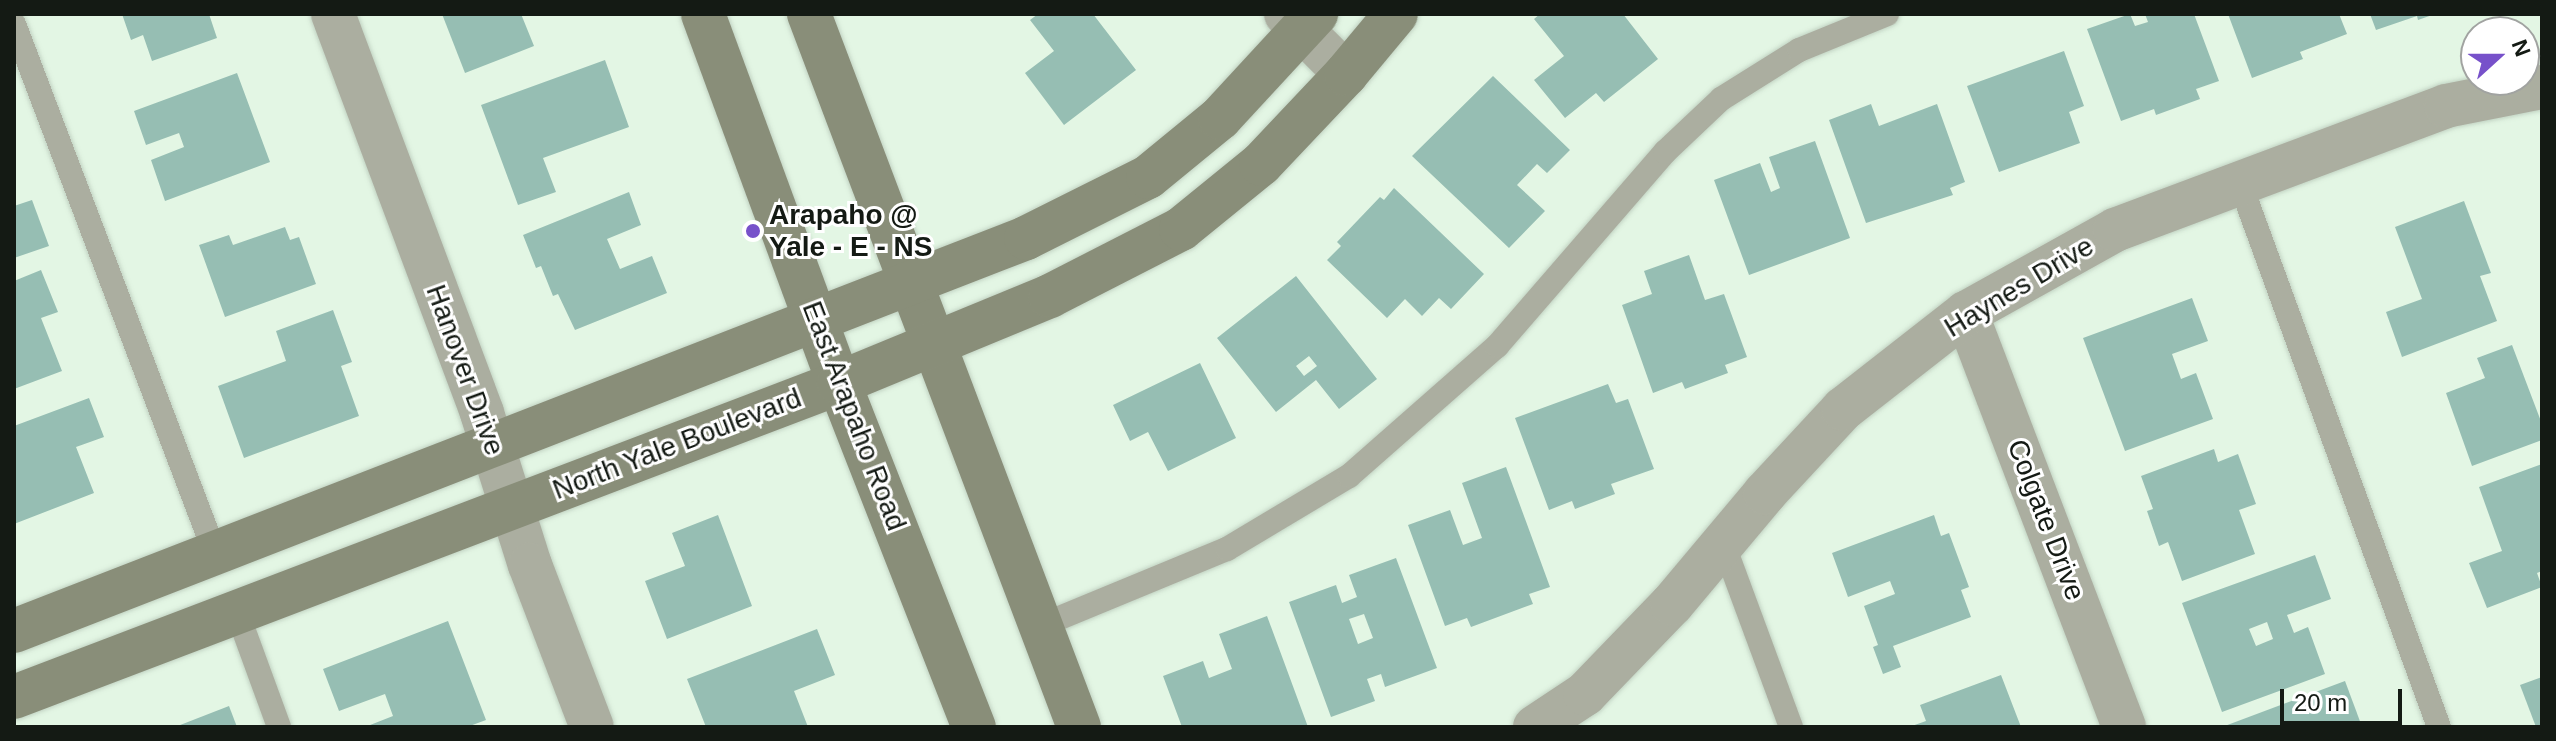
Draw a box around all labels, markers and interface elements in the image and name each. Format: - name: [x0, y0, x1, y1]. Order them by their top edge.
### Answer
- north arrow: [2460, 16, 2540, 96]
- text: N: [2506, 36, 2536, 60]
- place label: Arapaho @ Yale - E - NS: [769, 198, 932, 264]
- marker: Arapaho @ Yale - E - NS: [744, 222, 762, 240]
- street label: Haynes Drive: [1938, 229, 2100, 345]
- street label: Hanover Drive: [419, 280, 511, 460]
- street label: East Arapaho Road: [795, 296, 913, 536]
- street label: North Yale Boulevard: [548, 381, 806, 507]
- street label: Colgate Drive: [2000, 435, 2092, 605]
- scale bar: [2284, 673, 2406, 723]
- text: 20 m: [2294, 689, 2347, 716]

